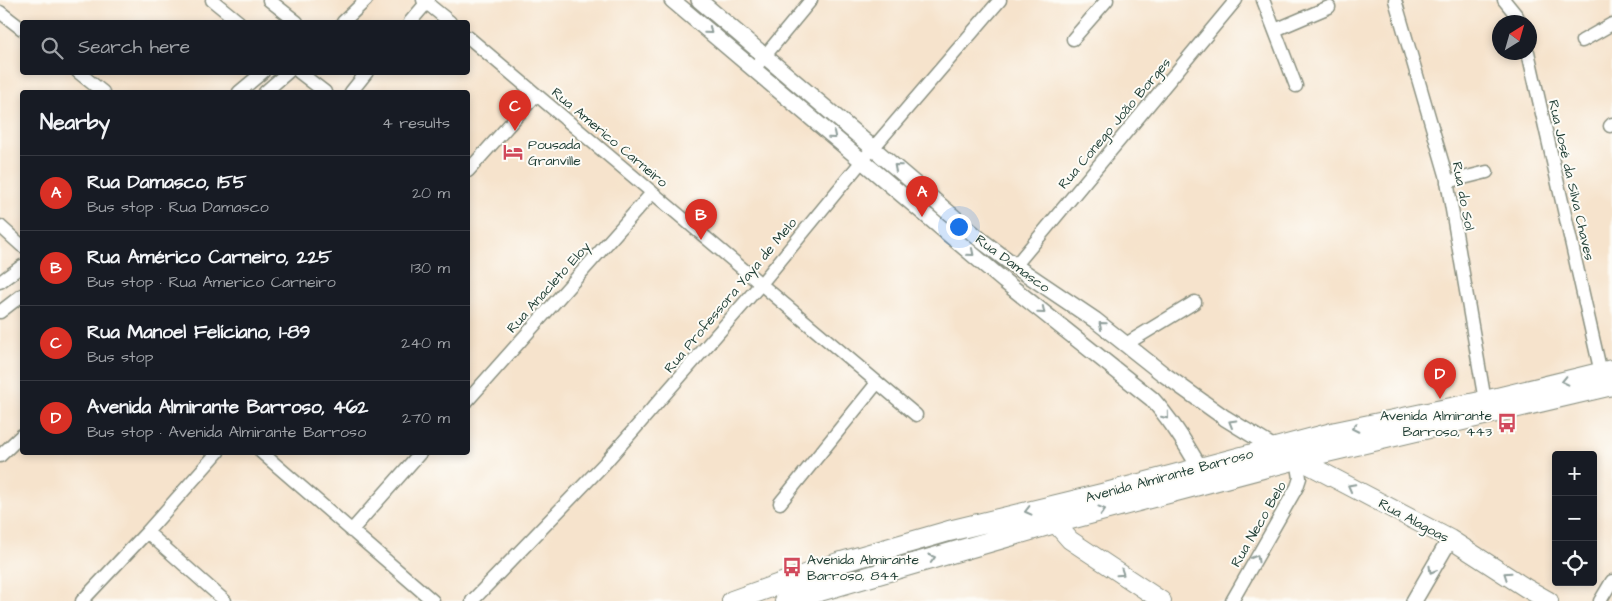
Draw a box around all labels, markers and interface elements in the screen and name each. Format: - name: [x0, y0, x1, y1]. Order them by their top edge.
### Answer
- north arrow: [1492, 15, 1537, 60]
- search box: [20, 20, 470, 75]
- one-way arrow: [704, 26, 713, 35]
- icon: search: [38, 34, 66, 62]
- text: Search here: [78, 34, 190, 61]
- street label: Rua Conego João Borges: [1054, 54, 1176, 194]
- street label: Rua Americo Carneiro: [547, 83, 672, 193]
- pin: C: [499, 90, 531, 131]
- street label: Rua José da Silva Chaves: [1543, 98, 1599, 263]
- text: Nearby: [40, 108, 110, 137]
- text: 4 results: [382, 112, 450, 134]
- one-way arrow: [828, 131, 837, 140]
- place label: Pousada Granville: [528, 135, 581, 171]
- hotel icon: Pousada Granville: [502, 141, 524, 163]
- street label: Rua do Sol: [1447, 160, 1479, 232]
- one-way arrow: [893, 164, 902, 173]
- text: Rua Damasco, 155: [87, 169, 246, 196]
- pin: A: [906, 176, 938, 217]
- text: A: [51, 182, 61, 204]
- text: 20 m: [412, 182, 450, 204]
- text: Bus stop · Rua Damasco: [87, 196, 269, 218]
- pin: B: [685, 199, 717, 240]
- street label: Rua Professora Yaya de Melo: [660, 214, 802, 378]
- your location: [946, 214, 972, 240]
- street label: Rua Damasco: [971, 230, 1054, 298]
- street label: Rua Anacleto Eloy: [502, 237, 595, 338]
- text: Rua Américo Carneiro, 225: [87, 244, 332, 271]
- one-way arrow: [965, 247, 974, 256]
- text: B: [50, 257, 62, 279]
- text: 130 m: [411, 257, 450, 279]
- text: Bus stop · Rua Americo Carneiro: [87, 271, 336, 293]
- one-way arrow: [1036, 306, 1045, 314]
- text: Rua Manoel Felíciano, 1-89: [87, 319, 310, 346]
- one-way arrow: [1099, 322, 1108, 331]
- text: C: [50, 332, 62, 354]
- text: 240 m: [401, 332, 450, 354]
- text: Bus stop: [87, 346, 153, 368]
- pin: D: [1424, 358, 1456, 399]
- one-way arrow: [1560, 375, 1569, 386]
- text: Avenida Almirante Barroso, 462: [87, 394, 369, 421]
- place label: Avenida Almirante Barroso, 443: [1380, 406, 1492, 442]
- text: D: [51, 407, 61, 429]
- text: 270 m: [402, 407, 450, 429]
- one-way arrow: [1161, 410, 1170, 419]
- bus stop icon: Avenida Almirante Barroso, 443: [1496, 412, 1518, 434]
- one-way arrow: [1229, 419, 1238, 429]
- text: Bus stop · Avenida Almirante Barroso: [87, 421, 366, 443]
- one-way arrow: [1350, 422, 1359, 433]
- street label: Avenida Almirante Barroso: [1083, 444, 1256, 508]
- map controls: [1552, 451, 1597, 586]
- button: +: [1552, 451, 1597, 496]
- street label: Rua Neco Belo: [1226, 478, 1292, 571]
- one-way arrow: [1347, 483, 1356, 493]
- street label: Rua Alagoas: [1375, 494, 1452, 548]
- button: −: [1552, 496, 1597, 541]
- one-way arrow: [1023, 505, 1032, 516]
- one-way arrow: [1097, 505, 1106, 516]
- button: locate: [1552, 541, 1597, 586]
- place label: Avenida Almirante Barroso, 844: [807, 550, 920, 586]
- one-way arrow: [928, 554, 936, 564]
- one-way arrow: [1249, 555, 1259, 564]
- bus stop icon: Avenida Almirante Barroso, 844: [781, 556, 803, 578]
- one-way arrow: [1428, 564, 1438, 573]
- one-way arrow: [1115, 567, 1124, 577]
- one-way arrow: [1503, 572, 1513, 581]

